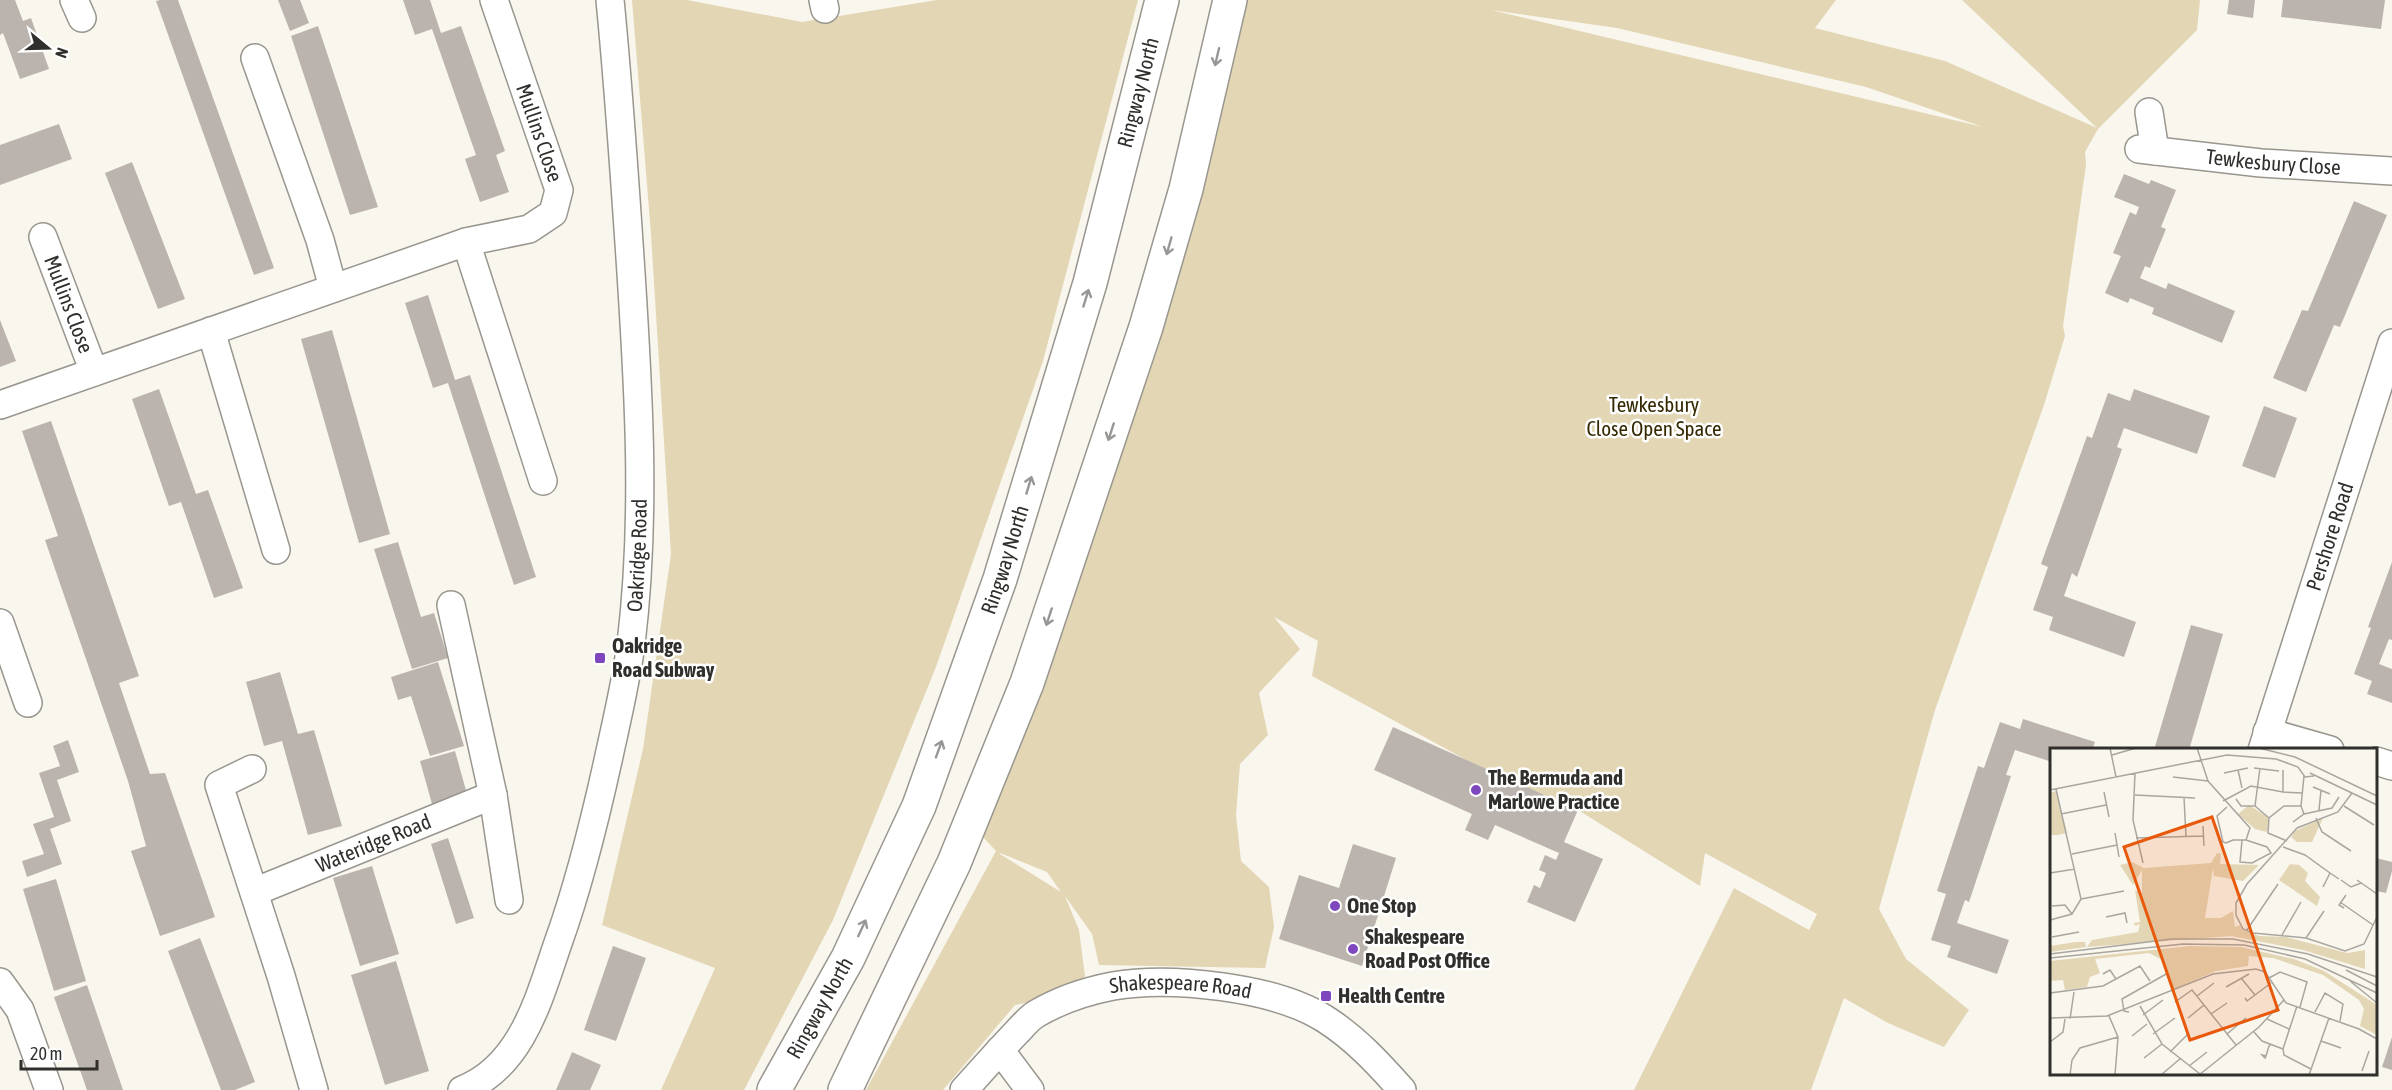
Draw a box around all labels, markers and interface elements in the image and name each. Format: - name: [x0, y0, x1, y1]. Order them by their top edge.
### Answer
- north arrow: [18, 18, 78, 78]
- street label: Ringway North: [1112, 35, 1163, 150]
- text: N: [52, 45, 72, 60]
- one-way arrow: [1210, 47, 1222, 66]
- street label: Mullins Close: [512, 80, 568, 185]
- street label: Tewkesbury Close: [2205, 144, 2341, 179]
- one-way arrow: [1163, 236, 1175, 255]
- street label: Mullins Close: [40, 252, 99, 356]
- one-way arrow: [1081, 289, 1092, 308]
- park label: Tewkesbury Close Open Space: [1586, 392, 1722, 440]
- one-way arrow: [1105, 422, 1116, 441]
- one-way arrow: [1024, 476, 1035, 495]
- street label: Pershore Road: [2301, 479, 2358, 593]
- street label: Oakridge Road: [621, 499, 651, 613]
- street label: Ringway North: [975, 502, 1033, 617]
- one-way arrow: [1043, 607, 1054, 626]
- place label: Oakridge Road Subway: [612, 633, 715, 681]
- marker: Oakridge Road Subway: [593, 651, 607, 665]
- one-way arrow: [935, 740, 946, 759]
- inset map: [2050, 748, 2377, 1075]
- place label: The Bermuda and Marlowe Practice: [1488, 765, 1623, 813]
- marker: The Bermuda and Marlowe Practice: [1469, 783, 1483, 797]
- street label: Wateridge Road: [312, 809, 434, 877]
- place label: One Stop: [1347, 893, 1416, 917]
- marker: One Stop: [1328, 899, 1342, 913]
- one-way arrow: [857, 919, 868, 937]
- place label: Shakespeare Road Post Office: [1365, 924, 1490, 972]
- marker: Shakespeare Road Post Office: [1346, 942, 1360, 956]
- street label: Ringway North: [781, 952, 857, 1063]
- street label: Shakespeare Road: [1107, 969, 1254, 1003]
- place label: Health Centre: [1338, 983, 1445, 1007]
- marker: Health Centre: [1319, 989, 1333, 1003]
- scale bar: [21, 1033, 98, 1071]
- text: 20 m: [30, 1043, 62, 1064]

